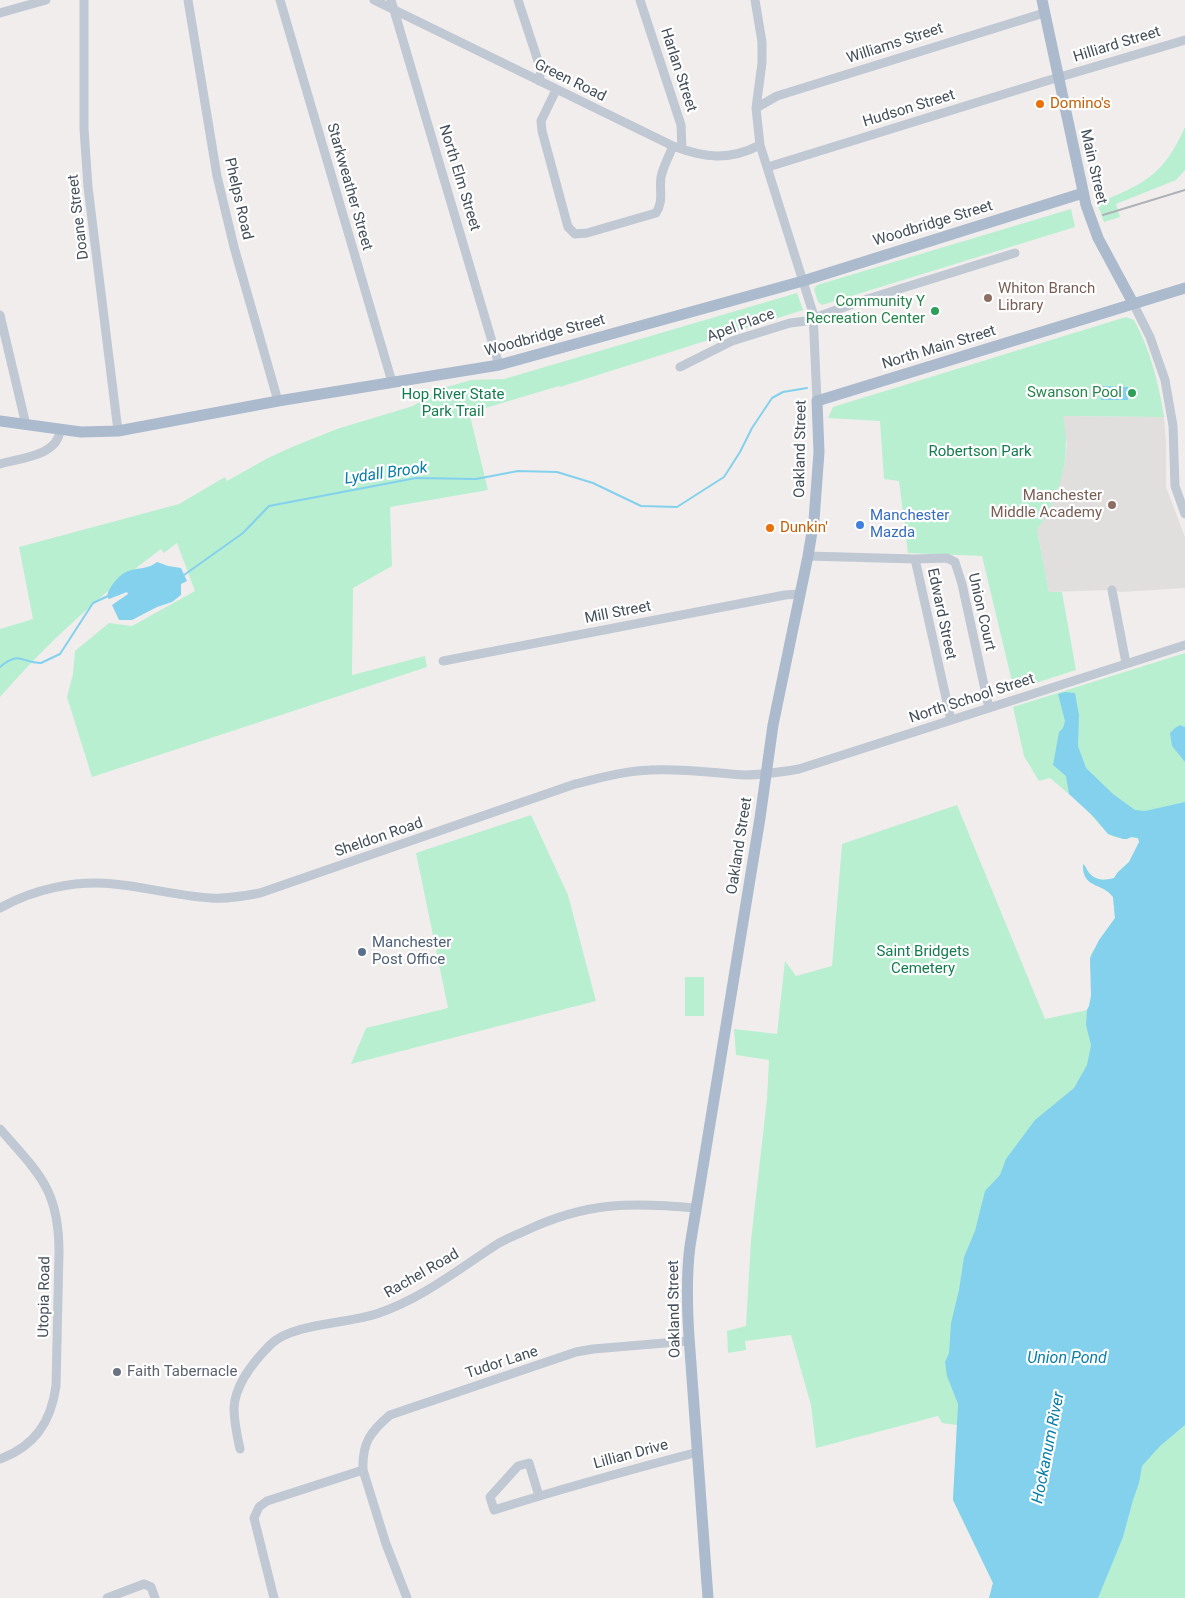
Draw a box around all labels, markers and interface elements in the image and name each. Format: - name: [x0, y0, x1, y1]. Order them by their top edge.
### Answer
- street label: Williams Street: [845, 20, 945, 68]
- street label: Hilliard Street: [1071, 23, 1163, 67]
- street label: Harlan Street: [656, 26, 700, 114]
- street label: Green Road: [531, 56, 609, 106]
- street label: Hudson Street: [861, 86, 957, 132]
- place label: Domino's: [1050, 95, 1111, 113]
- marker: Domino's: [1034, 98, 1046, 110]
- street label: Starkweather Street: [322, 121, 376, 253]
- street label: North Elm Street: [434, 123, 484, 233]
- street label: Main Street: [1076, 128, 1110, 206]
- street label: Phelps Road: [220, 156, 256, 242]
- street label: Doane Street: [65, 173, 93, 261]
- street label: Woodbridge Street: [871, 197, 995, 251]
- place label: Whiton Branch Library: [998, 280, 1095, 315]
- marker: Whiton Branch Library: [982, 292, 994, 304]
- place label: Community Y Recreation Center: [806, 293, 925, 328]
- street label: Apel Place: [705, 305, 777, 347]
- marker: Community Y Recreation Center: [929, 305, 941, 317]
- street label: Woodbridge Street: [483, 311, 607, 361]
- street label: North Main Street: [880, 322, 998, 374]
- place label: Swanson Pool: [1027, 384, 1122, 402]
- park label: Hop River State Park Trail: [401, 386, 505, 421]
- marker: Swanson Pool: [1126, 387, 1138, 399]
- street label: Oakland Street: [791, 400, 811, 498]
- park label: Robertson Park: [928, 443, 1032, 461]
- water label: Lydall Brook: [343, 459, 429, 489]
- place label: Manchester Middle Academy: [991, 487, 1102, 522]
- marker: Manchester Middle Academy: [1106, 499, 1118, 511]
- place label: Manchester Mazda: [870, 507, 949, 542]
- place label: Dunkin': [780, 519, 828, 537]
- marker: Manchester Mazda: [854, 519, 866, 531]
- marker: Dunkin': [764, 522, 776, 534]
- street label: Edward Street: [923, 567, 959, 661]
- street label: Union Court: [963, 571, 999, 653]
- street label: Mill Street: [583, 598, 653, 628]
- street label: North School Street: [907, 670, 1037, 728]
- street label: Oakland Street: [723, 796, 757, 896]
- street label: Sheldon Road: [332, 814, 426, 862]
- place label: Manchester Post Office: [372, 934, 451, 969]
- park label: Saint Bridgets Cemetery: [876, 943, 970, 978]
- marker: Manchester Post Office: [356, 946, 368, 958]
- street label: Rachel Road: [381, 1245, 463, 1303]
- street label: Utopia Road: [35, 1256, 55, 1338]
- street label: Oakland Street: [665, 1260, 685, 1358]
- street label: Tudor Lane: [464, 1343, 540, 1383]
- water label: Union Pond: [1027, 1349, 1107, 1369]
- place label: Faith Tabernacle: [127, 1363, 237, 1381]
- marker: Faith Tabernacle: [111, 1366, 123, 1378]
- water label: Hockanum River: [1029, 1391, 1069, 1505]
- street label: Lillian Drive: [592, 1436, 670, 1474]

